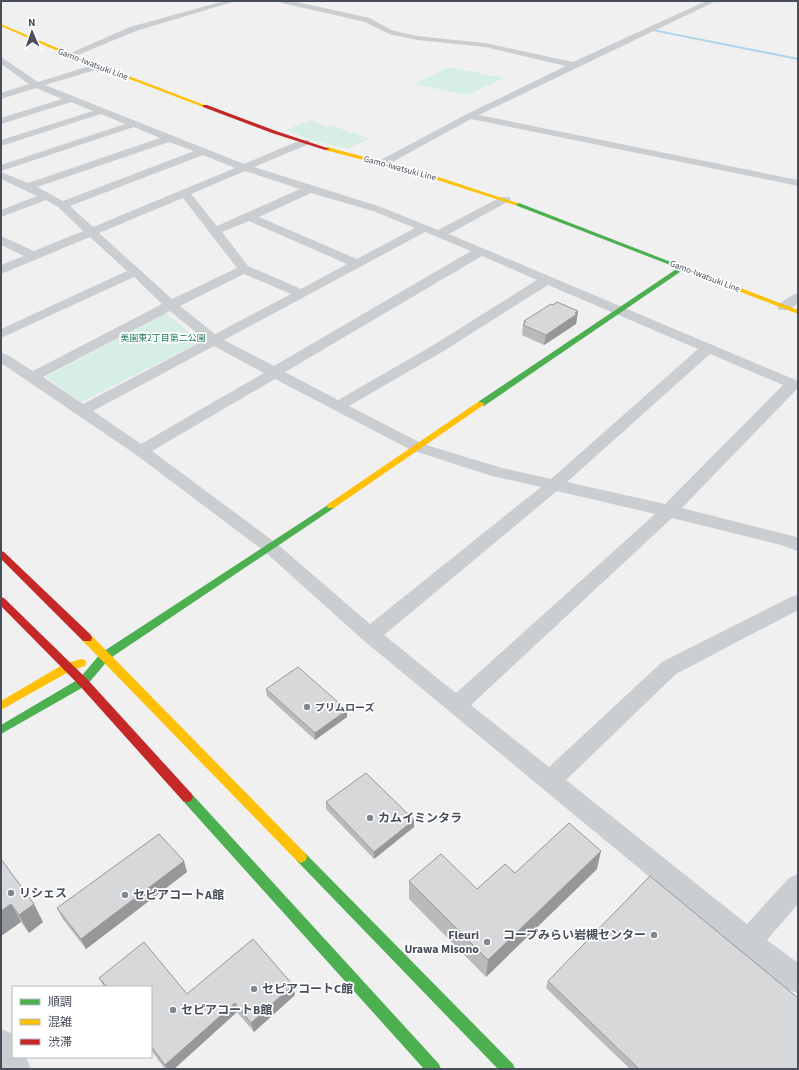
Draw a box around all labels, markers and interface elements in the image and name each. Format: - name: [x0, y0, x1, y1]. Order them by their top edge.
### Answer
- north arrow: [12, 12, 52, 52]
- text: N: [28, 15, 36, 30]
- street label: Gamo-Iwatsuki Line: [56, 45, 130, 84]
- street label: Gamo-Iwatsuki Line: [362, 153, 438, 185]
- street label: Gamo-Iwatsuki Line: [668, 257, 742, 296]
- park label: 美園東2丁目第二公園: [120, 332, 206, 345]
- place label: プリムローズ: [315, 701, 375, 715]
- marker: プリムローズ: [302, 702, 312, 712]
- place label: カムイミンタラ: [378, 810, 462, 827]
- marker: カムイミンタラ: [365, 813, 375, 823]
- place label: リシェス: [19, 885, 67, 902]
- place label: セピアコートA館: [133, 887, 224, 904]
- marker: リシェス: [6, 888, 16, 898]
- marker: セピアコートA館: [120, 890, 130, 900]
- place label: Fleuri Urawa Misono: [404, 927, 479, 958]
- place label: コープみらい岩槻センター: [503, 927, 646, 944]
- marker: コープみらい岩槻センター: [649, 930, 659, 940]
- marker: Fleuri Urawa Misono: [482, 937, 492, 947]
- place label: セピアコートC館: [262, 981, 353, 998]
- marker: セピアコートC館: [249, 984, 259, 994]
- legend: [12, 986, 152, 1058]
- text: 順調: [48, 994, 72, 1011]
- place label: セピアコートB館: [181, 1002, 272, 1019]
- marker: セピアコートB館: [168, 1005, 178, 1015]
- text: 混雑: [48, 1014, 72, 1031]
- text: 渋滞: [48, 1034, 72, 1051]

